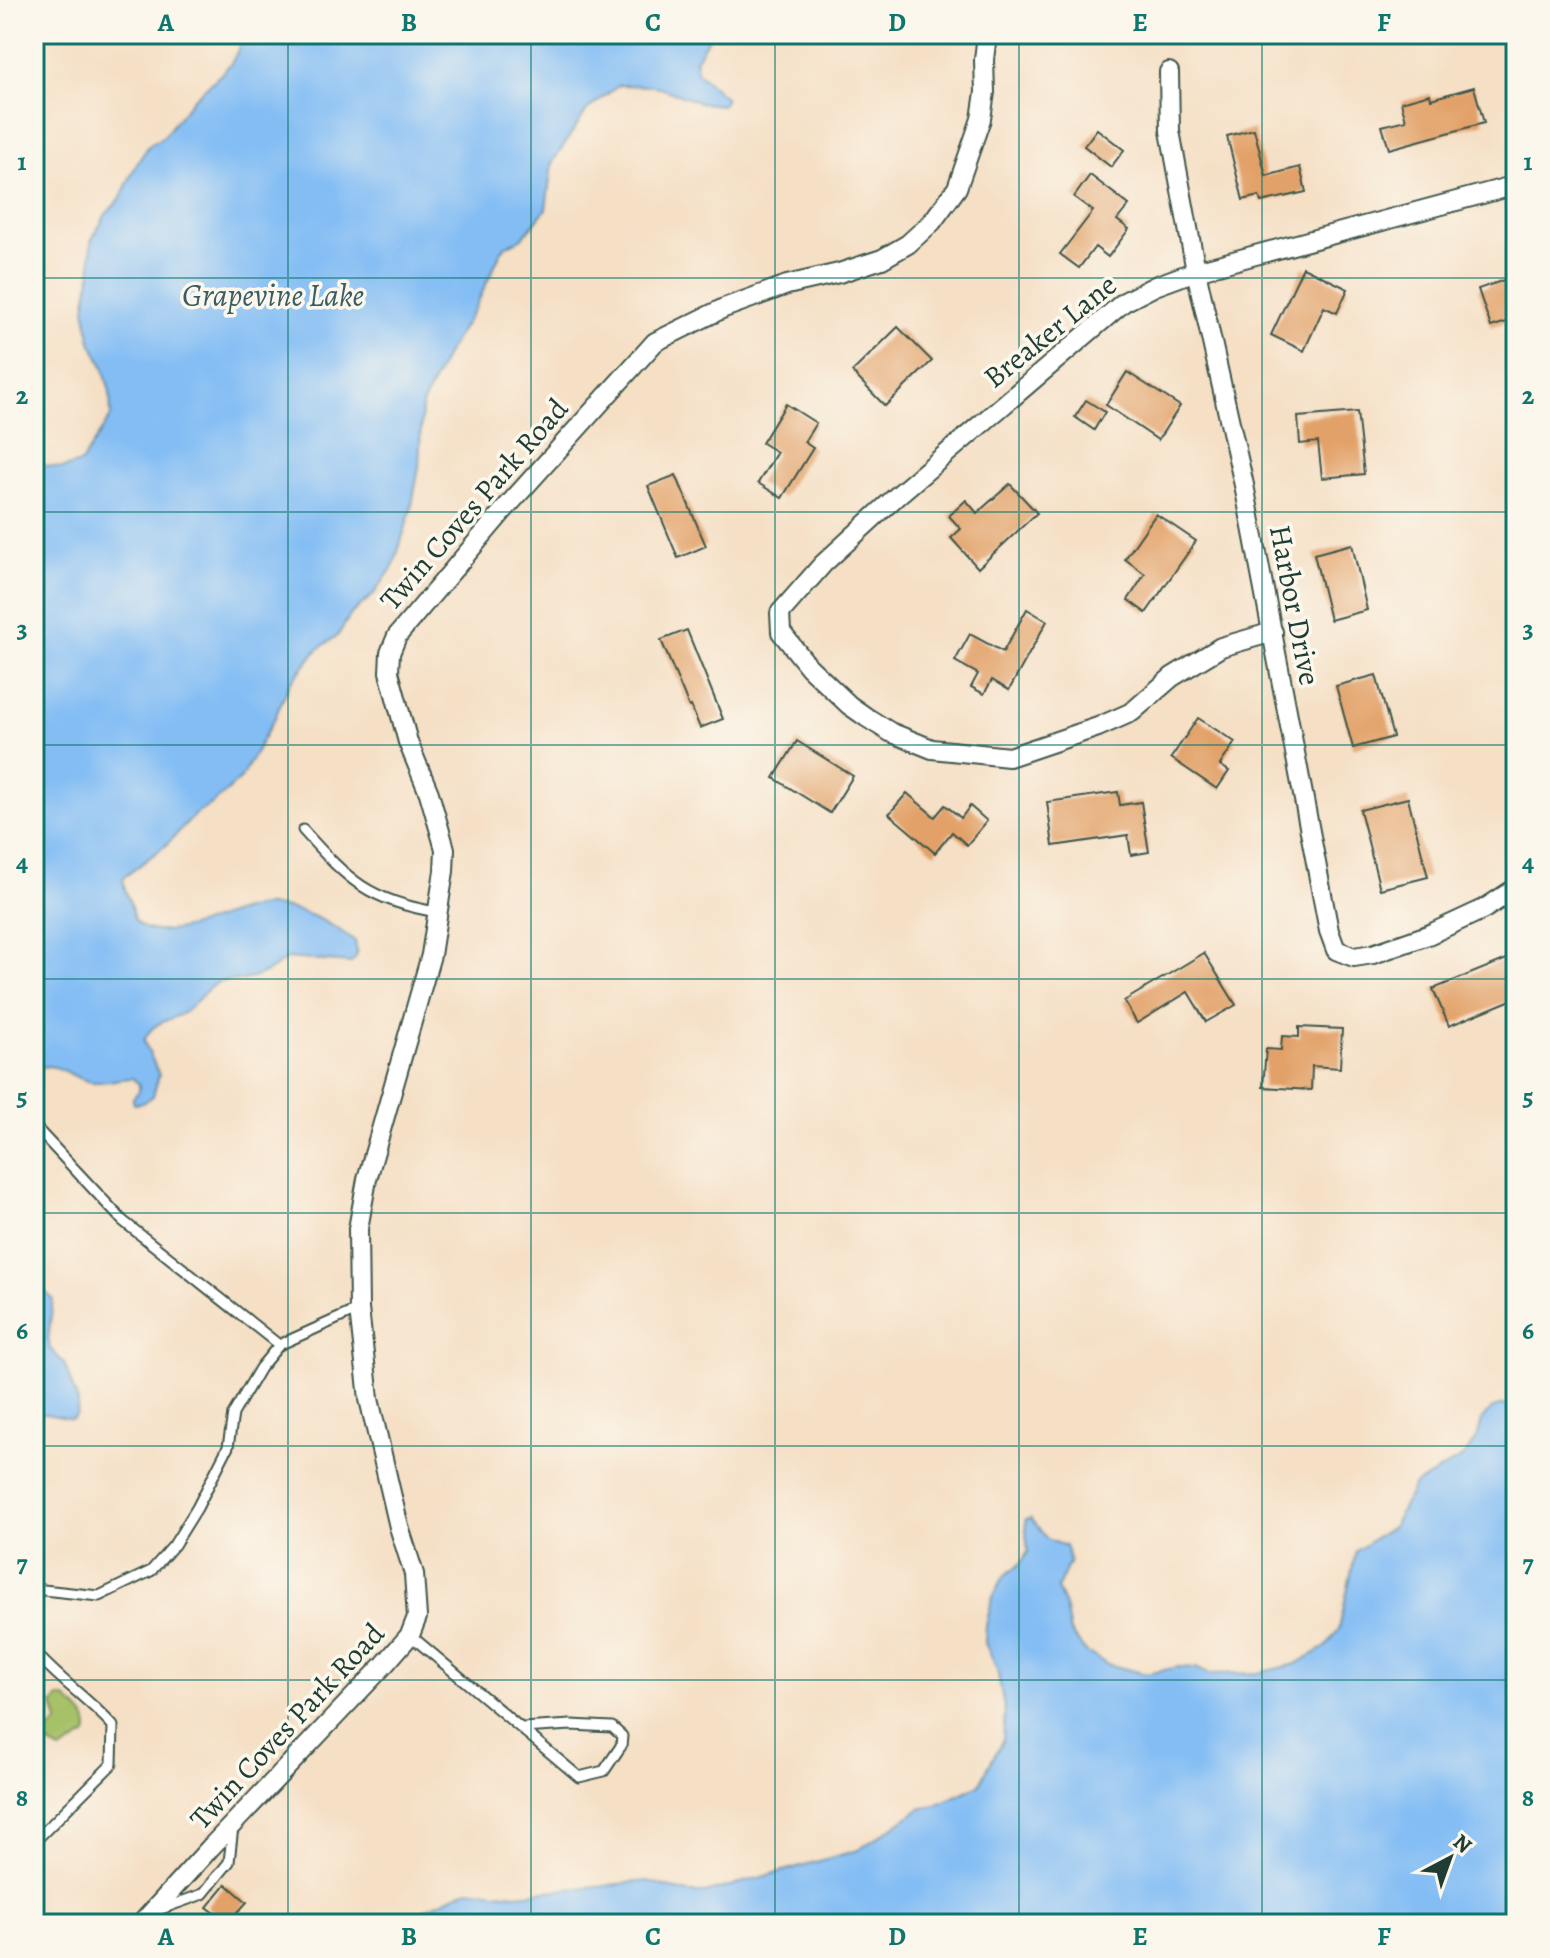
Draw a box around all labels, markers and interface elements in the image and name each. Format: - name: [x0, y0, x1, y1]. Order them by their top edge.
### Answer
- text: A: [157, 5, 175, 40]
- text: B: [401, 5, 417, 40]
- text: C: [645, 5, 661, 40]
- text: D: [888, 5, 906, 40]
- text: E: [1132, 5, 1148, 40]
- text: F: [1377, 5, 1391, 40]
- text: 1: [17, 144, 27, 179]
- text: 1: [1523, 144, 1533, 179]
- street label: Breaker Lane: [975, 265, 1125, 397]
- water label: Grapevine Lake: [182, 273, 364, 317]
- text: 2: [16, 378, 29, 413]
- text: 2: [1522, 378, 1535, 413]
- street label: Twin Coves Park Road: [371, 389, 578, 618]
- street label: Harbor Drive: [1260, 521, 1330, 689]
- text: 3: [16, 611, 28, 646]
- text: 3: [1522, 611, 1534, 646]
- text: 4: [16, 845, 28, 880]
- text: 4: [1522, 845, 1534, 880]
- text: 5: [16, 1079, 28, 1114]
- text: 5: [1522, 1079, 1534, 1114]
- text: 6: [16, 1313, 28, 1348]
- text: 6: [1522, 1313, 1534, 1348]
- text: 7: [16, 1546, 28, 1581]
- text: 7: [1522, 1546, 1534, 1581]
- street label: Twin Coves Park Road: [181, 1614, 394, 1838]
- text: 8: [16, 1780, 28, 1815]
- text: 8: [1522, 1780, 1534, 1815]
- north arrow: [1410, 1818, 1490, 1898]
- text: N: [1447, 1827, 1478, 1860]
- text: A: [157, 1919, 175, 1954]
- text: B: [401, 1919, 417, 1954]
- text: C: [645, 1919, 661, 1954]
- text: D: [888, 1919, 906, 1954]
- text: E: [1132, 1919, 1148, 1954]
- text: F: [1377, 1919, 1391, 1954]

